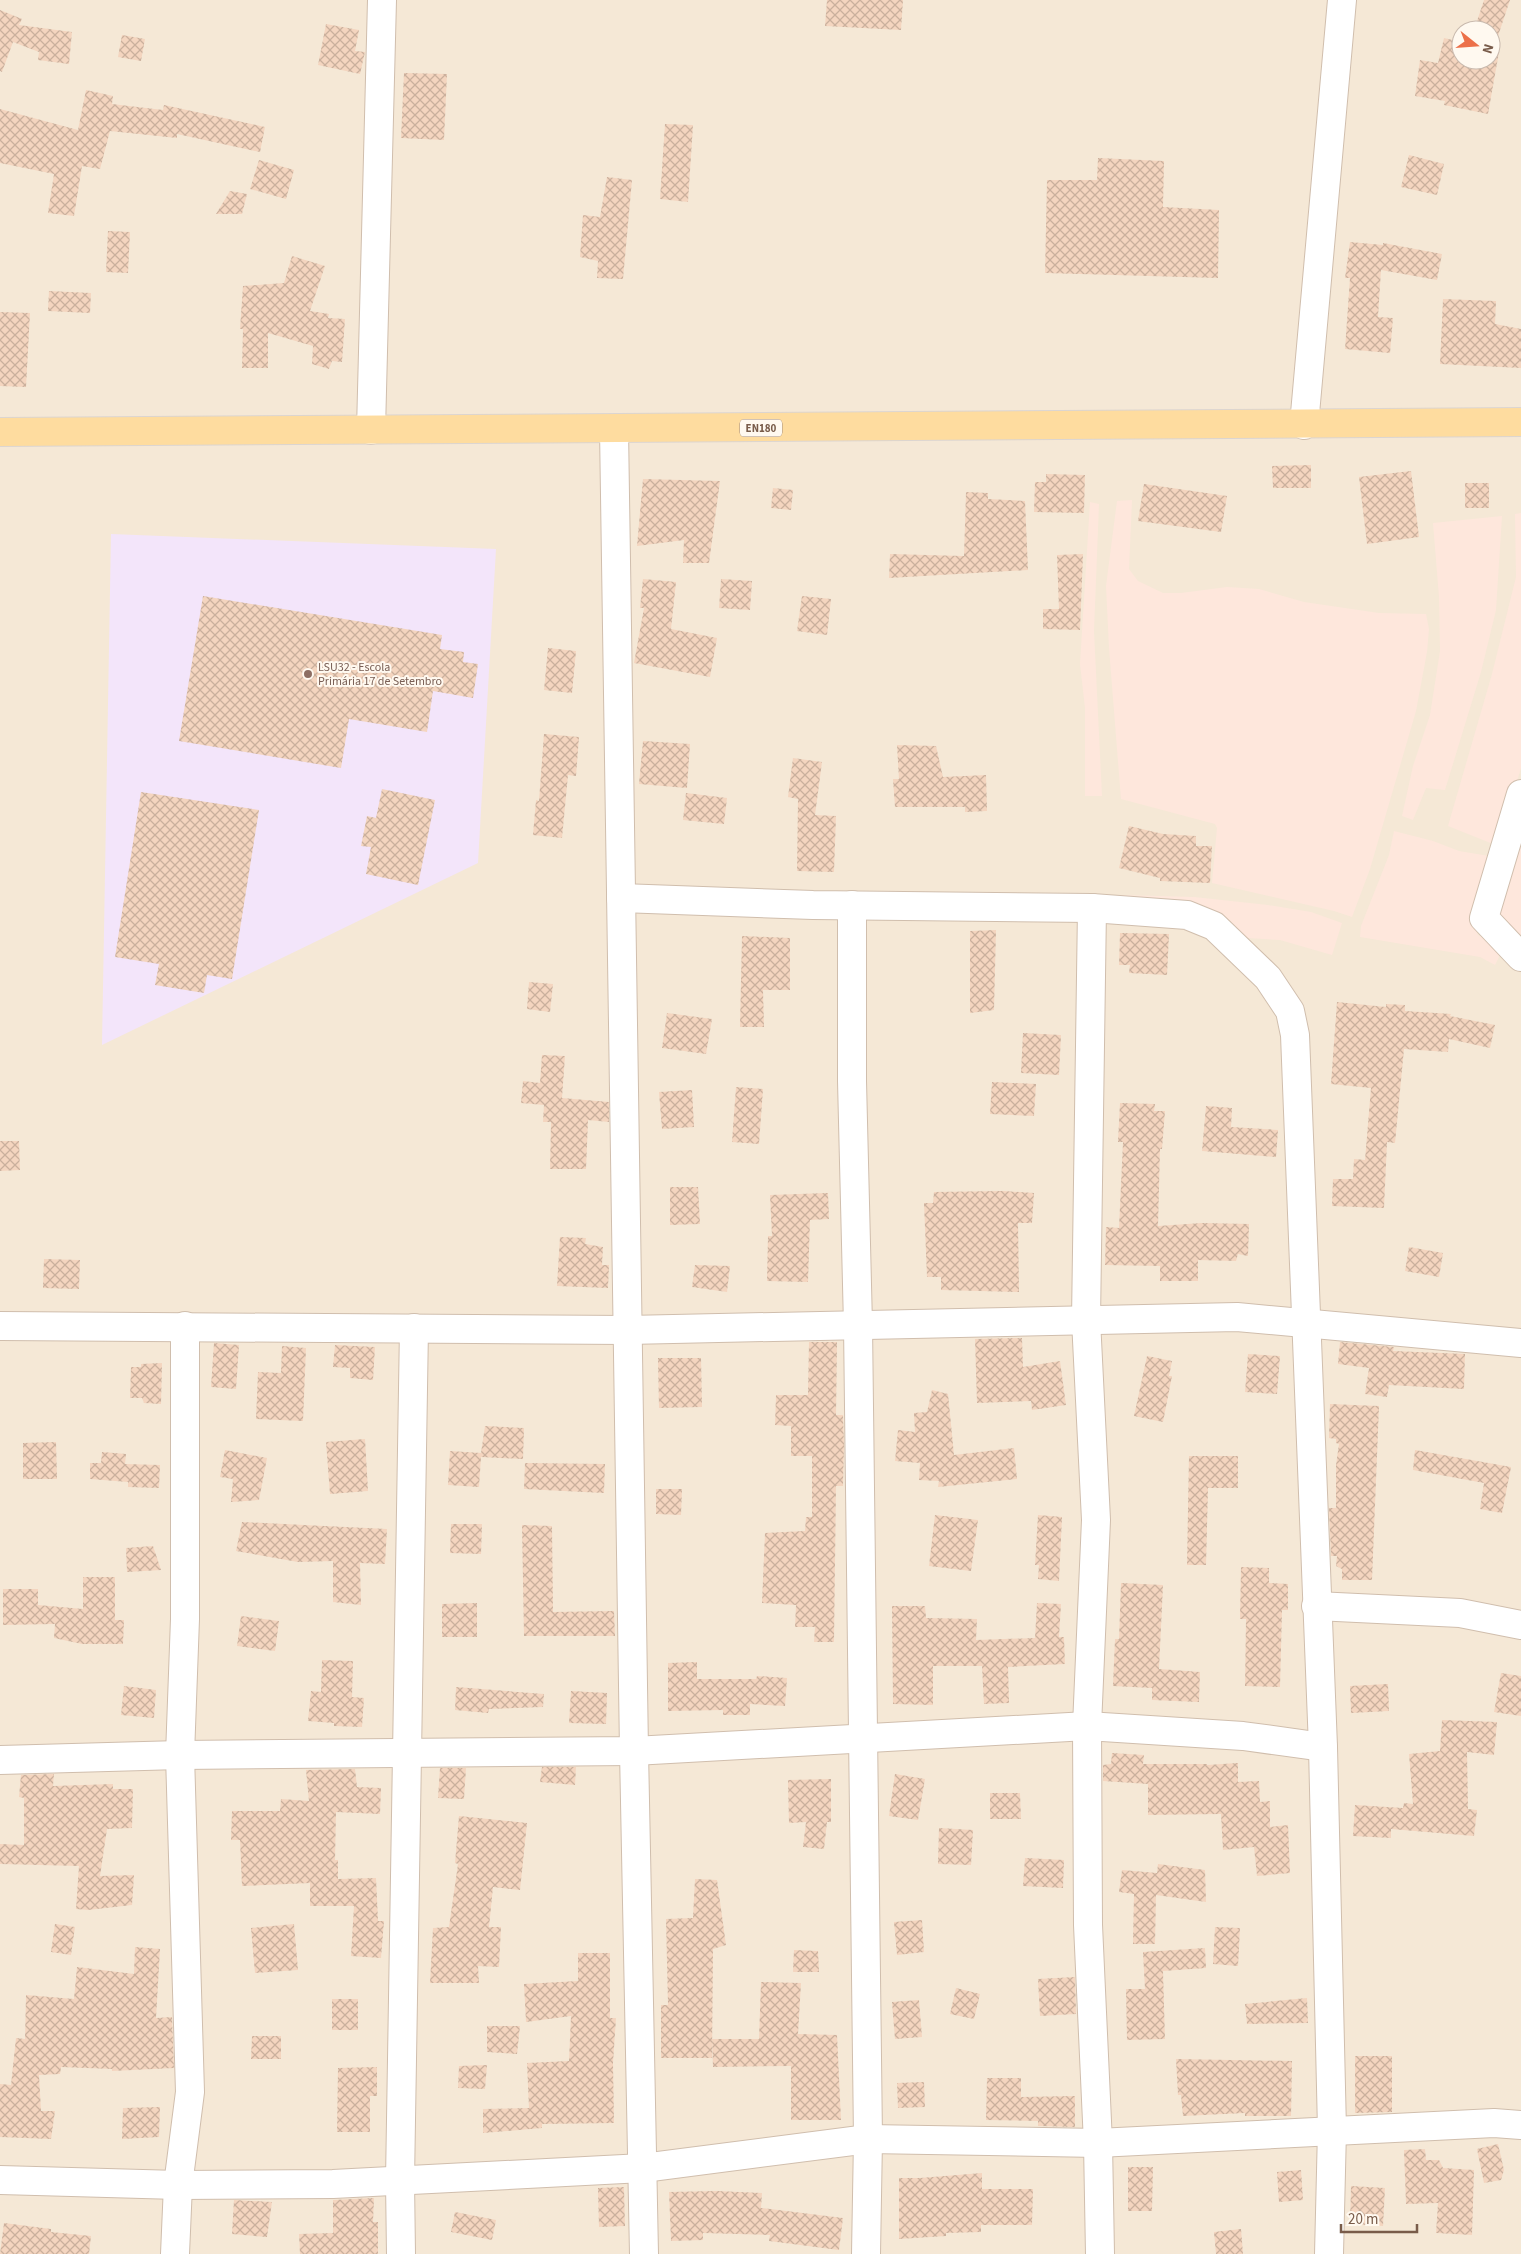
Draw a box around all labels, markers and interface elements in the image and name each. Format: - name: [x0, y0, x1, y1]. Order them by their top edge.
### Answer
- north arrow: [1451, 20, 1501, 70]
- text: N: [1477, 41, 1498, 56]
- road number: EN180: [740, 419, 782, 436]
- place label: LSU32 - Escola Primária 17 de Setembro: [318, 659, 442, 690]
- marker: LSU32 - Escola Primária 17 de Setembro: [302, 668, 314, 680]
- scale bar: [1341, 2202, 1417, 2234]
- text: 20 m: [1348, 2209, 1378, 2230]

